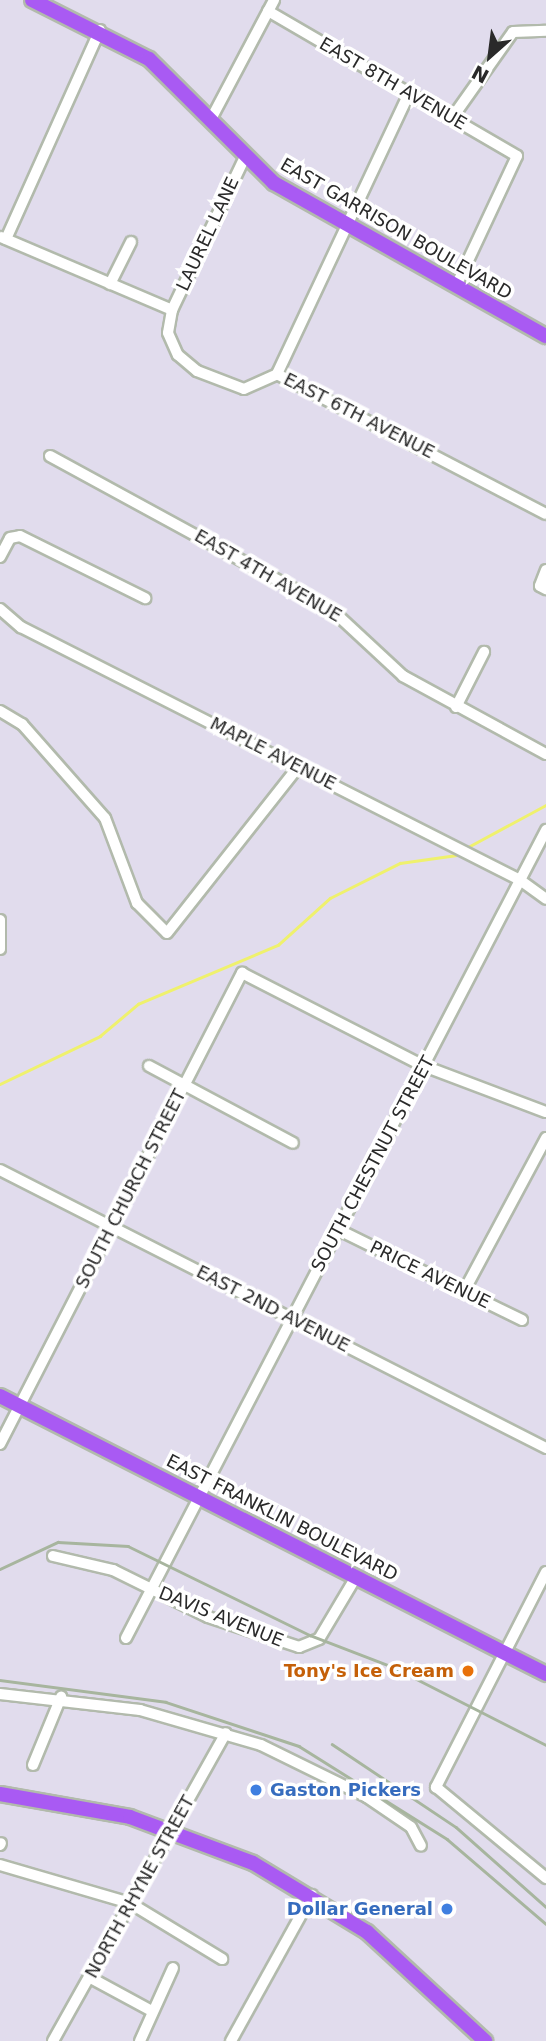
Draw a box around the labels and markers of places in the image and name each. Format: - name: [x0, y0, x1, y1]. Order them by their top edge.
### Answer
- place label: Tony's Ice Cream: [284, 1660, 454, 1682]
- marker: Tony's Ice Cream: [460, 1663, 476, 1679]
- place label: Gaston Pickers: [270, 1779, 421, 1801]
- marker: Gaston Pickers: [248, 1782, 264, 1798]
- place label: Dollar General: [287, 1898, 433, 1920]
- marker: Dollar General: [439, 1901, 455, 1917]

